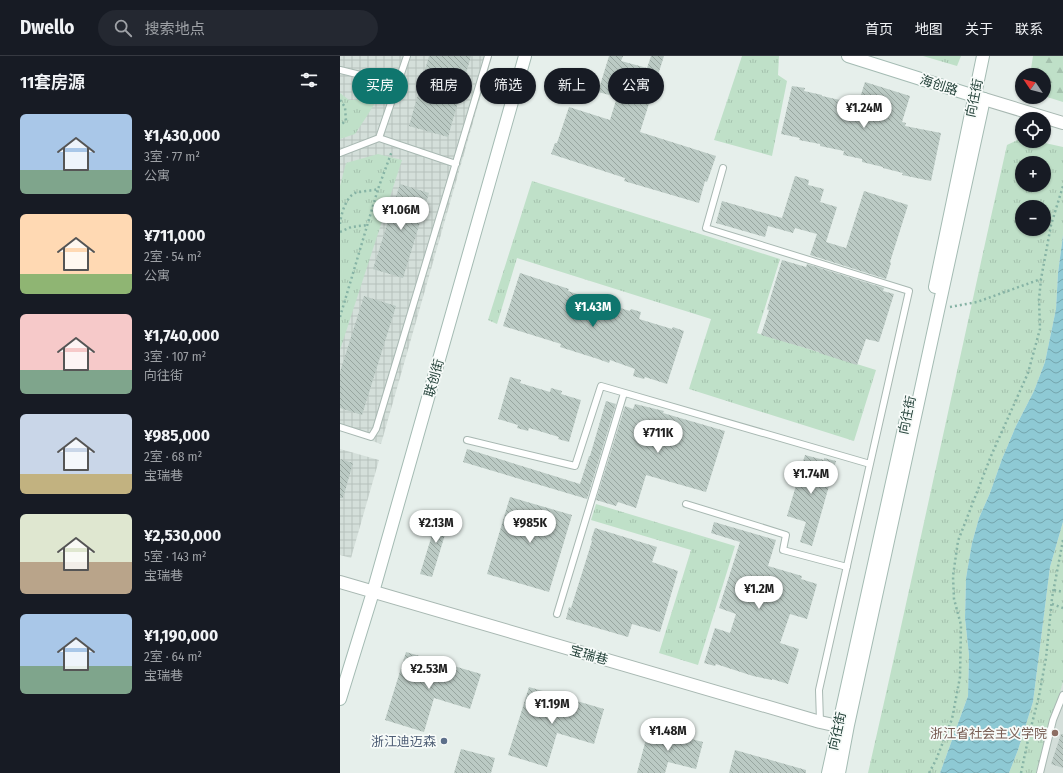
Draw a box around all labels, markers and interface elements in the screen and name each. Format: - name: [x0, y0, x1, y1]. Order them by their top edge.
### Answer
- search box: [98, 10, 378, 46]
- text: Dwello: [20, 16, 74, 39]
- icon: search: [112, 17, 134, 39]
- text: 搜索地点: [144, 20, 204, 38]
- text: 首页: [865, 21, 893, 38]
- text: 地图: [915, 21, 943, 38]
- text: 关于: [965, 21, 993, 38]
- text: 联系: [1015, 21, 1043, 38]
- chip: 买房: [352, 68, 408, 104]
- chip: 租房: [416, 68, 472, 104]
- chip: 筛选: [480, 68, 536, 104]
- chip: 新上: [544, 68, 600, 104]
- chip: 公寓: [608, 68, 664, 104]
- north arrow: [1015, 68, 1051, 104]
- map controls: [1015, 68, 1051, 236]
- icon: filters: [298, 69, 320, 91]
- text: 11套房源: [20, 72, 85, 93]
- street label: 海创路: [918, 72, 960, 98]
- street label: 向往街: [963, 77, 985, 119]
- pin: ¥1.24M: [831, 95, 897, 129]
- text: ¥1.24M: [846, 100, 882, 115]
- button: locate: [1015, 112, 1051, 148]
- text: ¥1,430,000: [144, 125, 220, 146]
- icon: home: [52, 130, 100, 178]
- text: 3室 · 77 m²: [144, 149, 200, 164]
- button: +: [1015, 156, 1051, 192]
- text: 公寓: [144, 168, 170, 183]
- pin: ¥1.06M: [368, 197, 434, 231]
- button: −: [1015, 200, 1051, 236]
- text: ¥1.06M: [382, 202, 420, 217]
- text: ¥711,000: [144, 225, 205, 246]
- icon: home: [52, 230, 100, 278]
- text: 2室 · 54 m²: [144, 249, 202, 264]
- text: 公寓: [144, 268, 170, 283]
- pin: ¥1.43M: [560, 294, 626, 328]
- text: ¥1.43M: [575, 299, 611, 314]
- text: ¥1,740,000: [144, 325, 220, 346]
- icon: home: [52, 330, 100, 378]
- text: 3室 · 107 m²: [144, 349, 206, 364]
- street label: 联创街: [421, 357, 447, 399]
- text: 向往街: [144, 368, 183, 383]
- street label: 向往街: [896, 394, 918, 436]
- pin: ¥711K: [630, 420, 686, 454]
- text: ¥985,000: [144, 425, 210, 446]
- text: ¥711K: [643, 425, 673, 440]
- icon: home: [52, 430, 100, 478]
- text: 2室 · 68 m²: [144, 449, 202, 464]
- pin: ¥1.74M: [778, 461, 844, 495]
- text: ¥1.74M: [793, 466, 829, 481]
- text: 宝瑞巷: [144, 468, 183, 483]
- pin: ¥2.13M: [403, 510, 469, 544]
- pin: ¥985K: [502, 510, 558, 544]
- text: ¥2.13M: [418, 515, 454, 530]
- text: ¥985K: [513, 515, 547, 530]
- text: ¥2,530,000: [144, 525, 221, 546]
- icon: home: [52, 530, 100, 578]
- text: 5室 · 143 m²: [144, 549, 207, 564]
- text: 宝瑞巷: [144, 568, 183, 583]
- pin: ¥1.2M: [731, 576, 787, 610]
- text: ¥1.2M: [744, 581, 774, 596]
- text: ¥1,190,000: [144, 625, 218, 646]
- icon: home: [52, 630, 100, 678]
- street label: 宝瑞巷: [568, 642, 610, 668]
- text: 2室 · 64 m²: [144, 649, 202, 664]
- pin: ¥2.53M: [396, 656, 462, 690]
- text: ¥2.53M: [410, 661, 448, 676]
- text: 宝瑞巷: [144, 668, 183, 683]
- pin: ¥1.19M: [519, 691, 585, 725]
- text: ¥1.19M: [534, 696, 570, 711]
- street label: 向往街: [825, 710, 849, 752]
- pin: ¥1.48M: [635, 718, 701, 752]
- text: ¥1.48M: [649, 723, 687, 738]
- place label: 浙江省社会主义学院: [930, 726, 1047, 741]
- marker: 浙江省社会主义学院: [1050, 728, 1060, 738]
- place label: 浙江迪迈森: [371, 734, 436, 749]
- marker: 浙江迪迈森: [439, 736, 449, 746]

